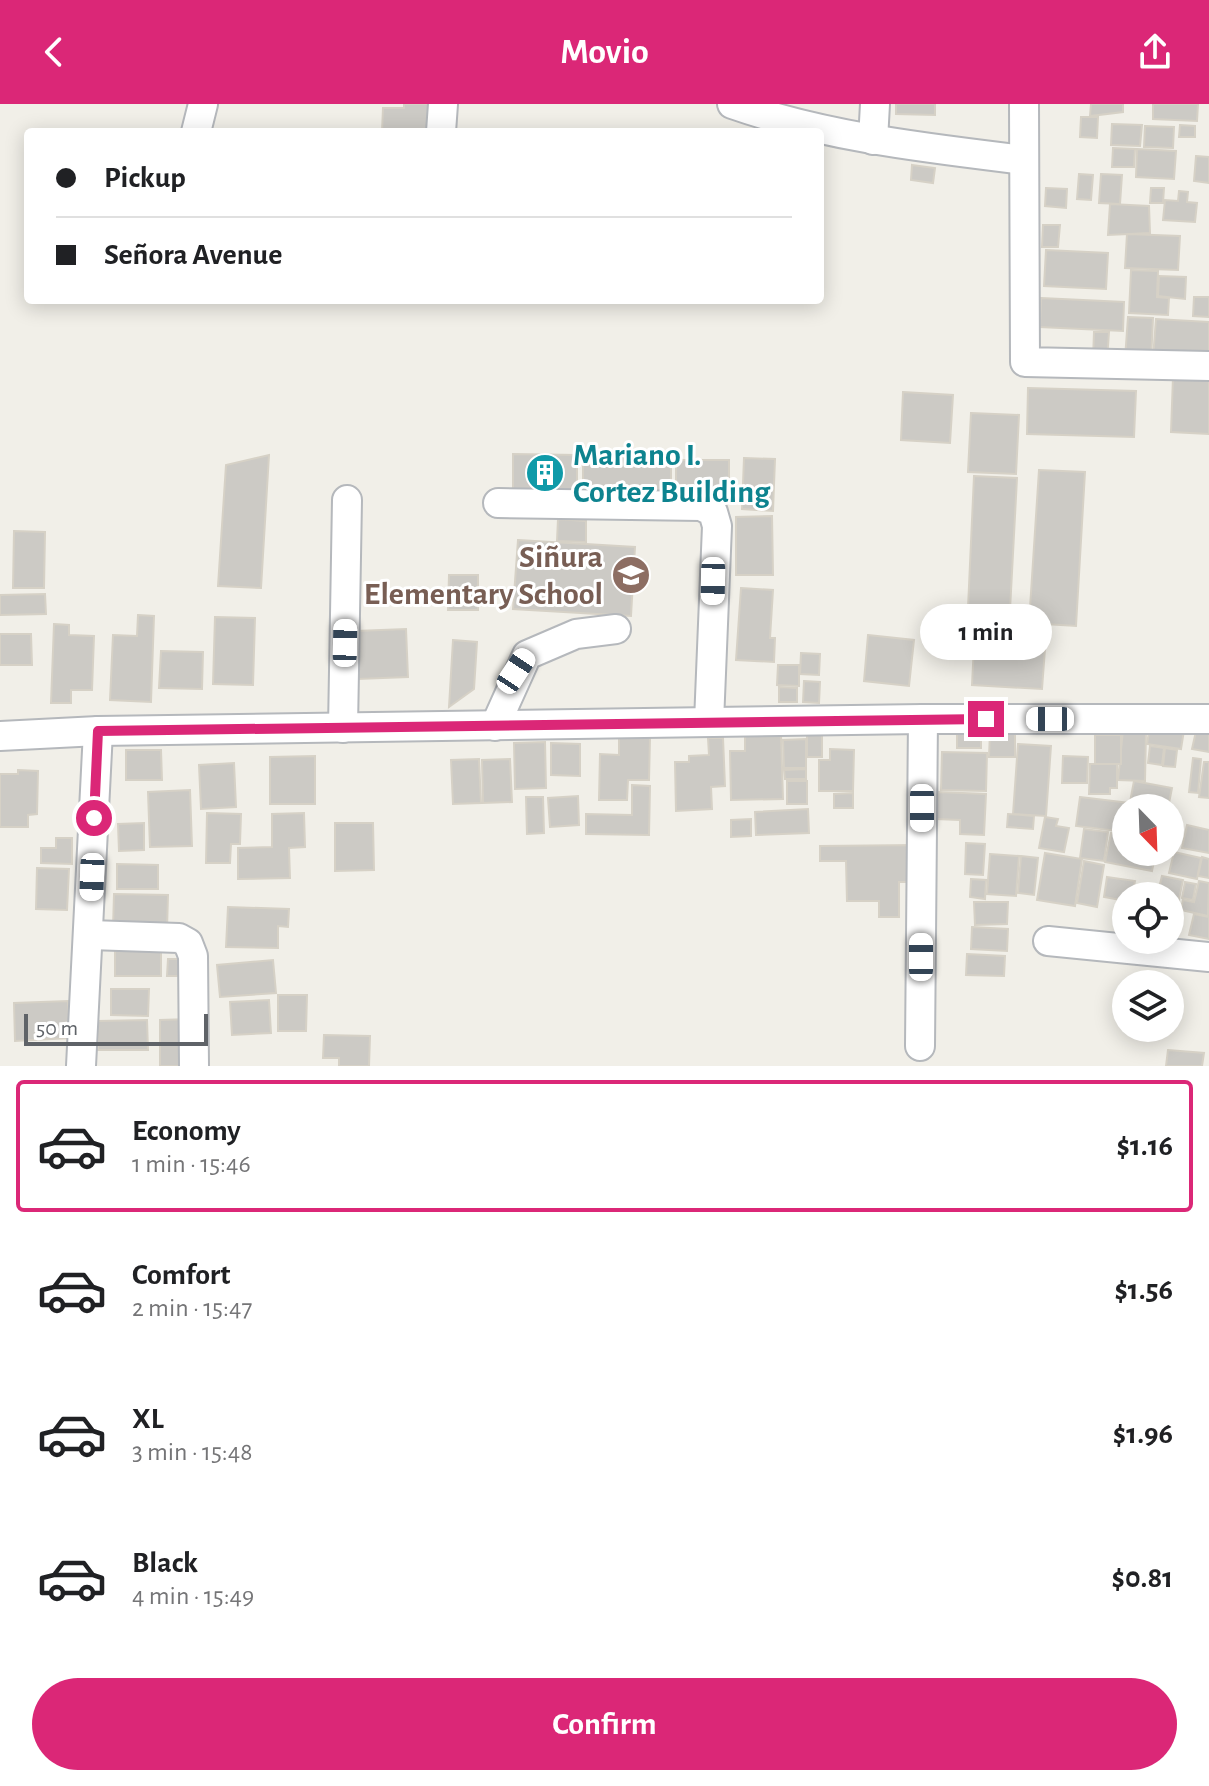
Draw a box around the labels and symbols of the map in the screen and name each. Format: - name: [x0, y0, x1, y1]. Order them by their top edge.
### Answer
- place label: Mariano I. Cortez Building: [573, 439, 771, 508]
- building icon: Mariano I. Cortez Building: [524, 452, 566, 494]
- place label: Siñura Elementary School: [364, 541, 603, 610]
- school or university icon: Siñura Elementary School: [610, 554, 652, 596]
- car: [701, 557, 725, 605]
- callout: 1 min: [920, 603, 1052, 659]
- car: [333, 619, 357, 667]
- car: [493, 644, 539, 698]
- route end: [968, 701, 1004, 737]
- car: [1026, 707, 1074, 731]
- car: [910, 784, 934, 832]
- north arrow: [1112, 794, 1184, 866]
- route start: [76, 800, 112, 836]
- car: [79, 853, 105, 901]
- car: [909, 933, 933, 981]
- scale bar: [24, 1010, 208, 1046]

